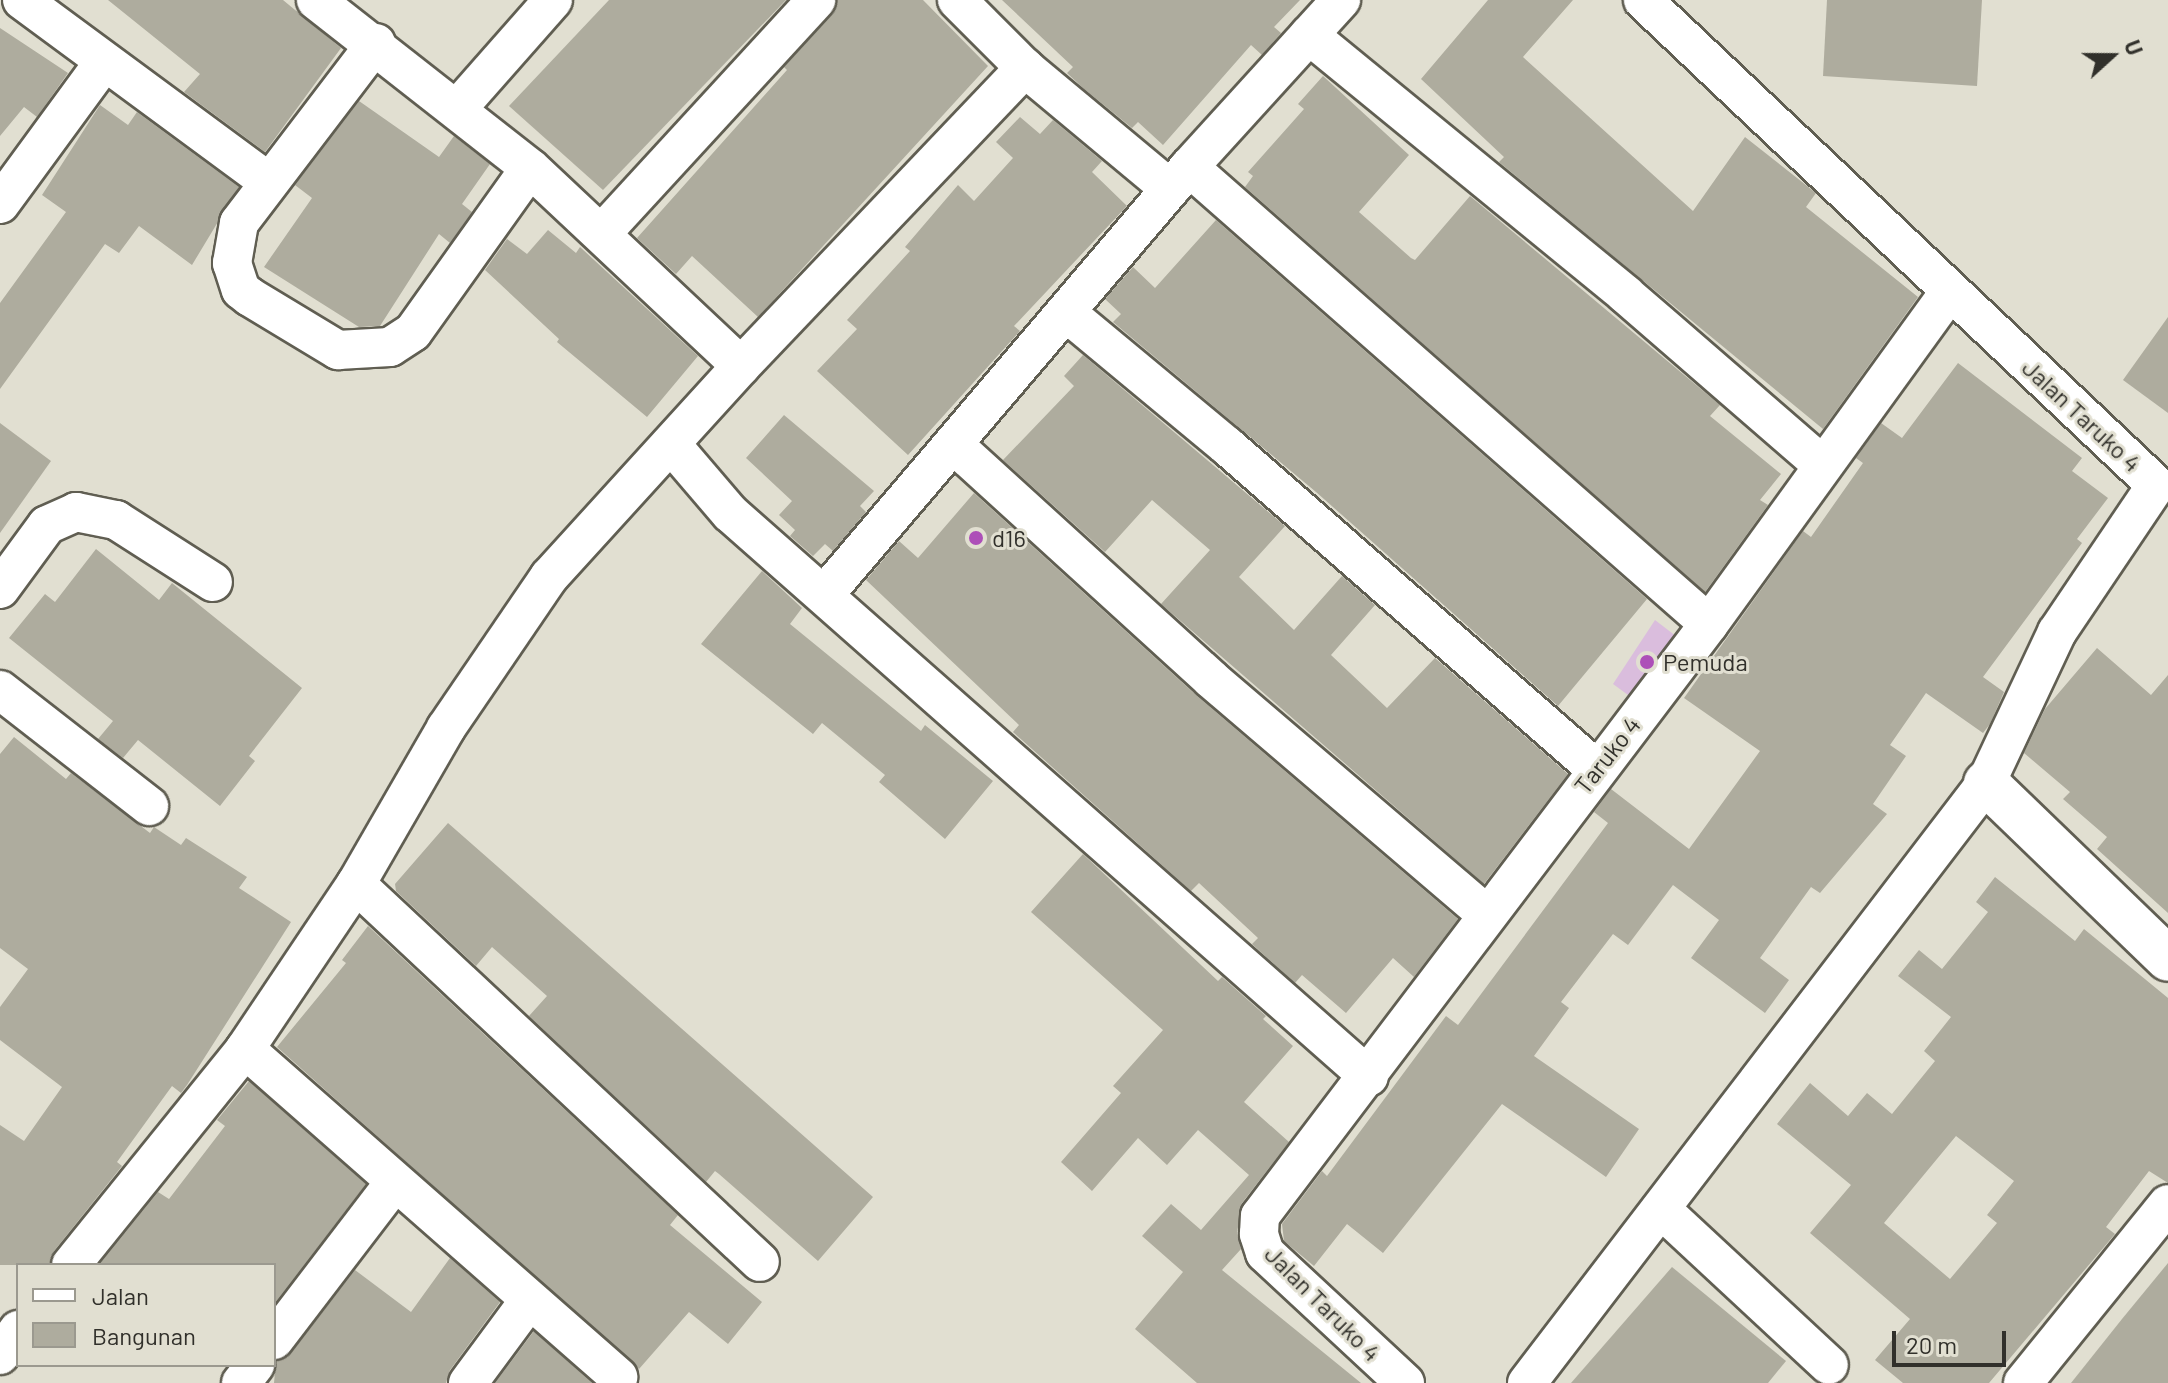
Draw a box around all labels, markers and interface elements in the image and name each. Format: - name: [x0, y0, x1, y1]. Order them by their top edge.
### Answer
- north arrow: [2072, 16, 2152, 96]
- text: U: [2120, 36, 2149, 59]
- street label: Jalan Taruko 4: [2017, 353, 2147, 477]
- place label: d16: [992, 524, 1026, 552]
- marker: d16: [967, 529, 985, 547]
- place label: Pemuda: [1663, 648, 1748, 676]
- marker: Pemuda: [1638, 653, 1656, 671]
- street label: Taruko 4: [1568, 711, 1646, 799]
- street label: Jalan Taruko 4: [1259, 1239, 1387, 1367]
- legend: [16, 1263, 276, 1367]
- text: Jalan: [92, 1281, 149, 1310]
- scale bar: [1896, 1315, 2010, 1365]
- text: Bangunan: [92, 1321, 196, 1350]
- text: 20 m: [1906, 1330, 1957, 1359]

